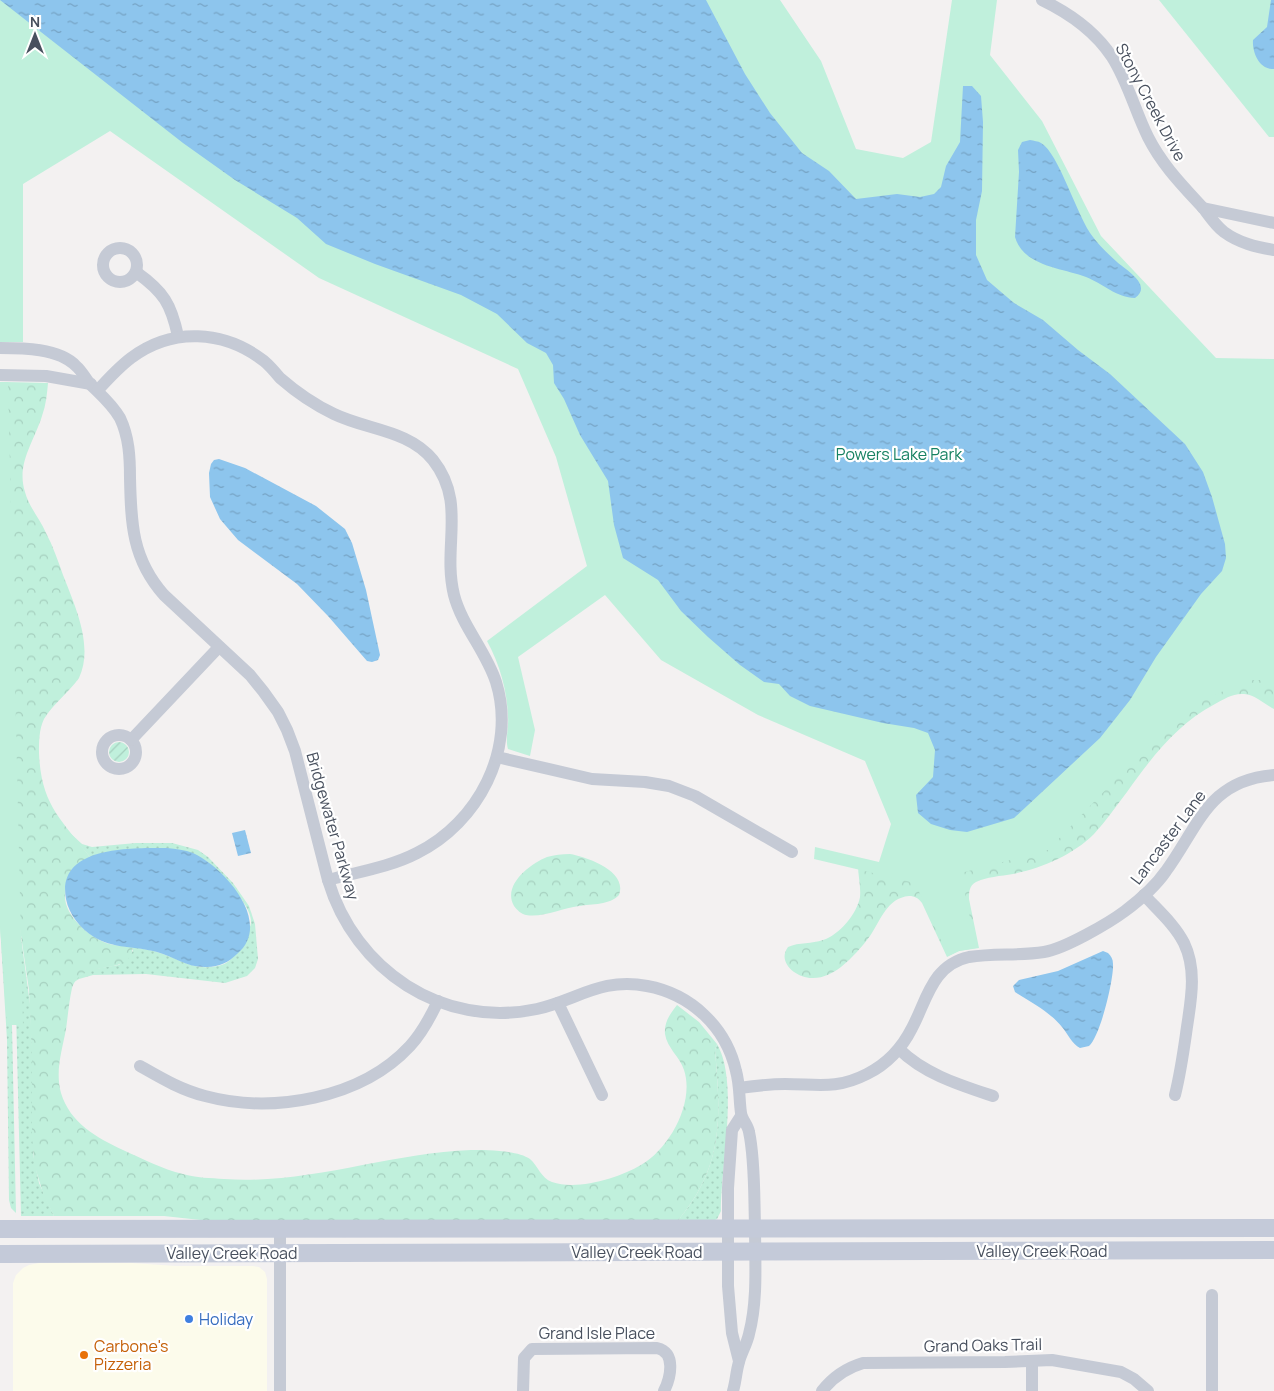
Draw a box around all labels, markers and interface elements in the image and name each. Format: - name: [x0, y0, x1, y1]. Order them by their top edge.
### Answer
- north arrow: [10, 10, 60, 60]
- text: N: [30, 12, 40, 31]
- street label: Stony Creek Drive: [1111, 39, 1191, 165]
- park label: Powers Lake Park: [836, 443, 963, 465]
- street label: Bridgewater Parkway: [301, 749, 365, 903]
- street label: Lancaster Lane: [1125, 785, 1211, 889]
- street label: Valley Creek Road: [977, 1240, 1107, 1262]
- street label: Valley Creek Road: [572, 1241, 702, 1263]
- street label: Valley Creek Road: [167, 1242, 297, 1264]
- place label: Holiday: [199, 1308, 254, 1330]
- marker: Holiday: [183, 1313, 195, 1325]
- street label: Grand Isle Place: [539, 1322, 655, 1344]
- street label: Grand Oaks Trail: [924, 1333, 1042, 1357]
- place label: Carbone's Pizzeria: [94, 1335, 168, 1375]
- marker: Carbone's Pizzeria: [78, 1349, 90, 1361]

